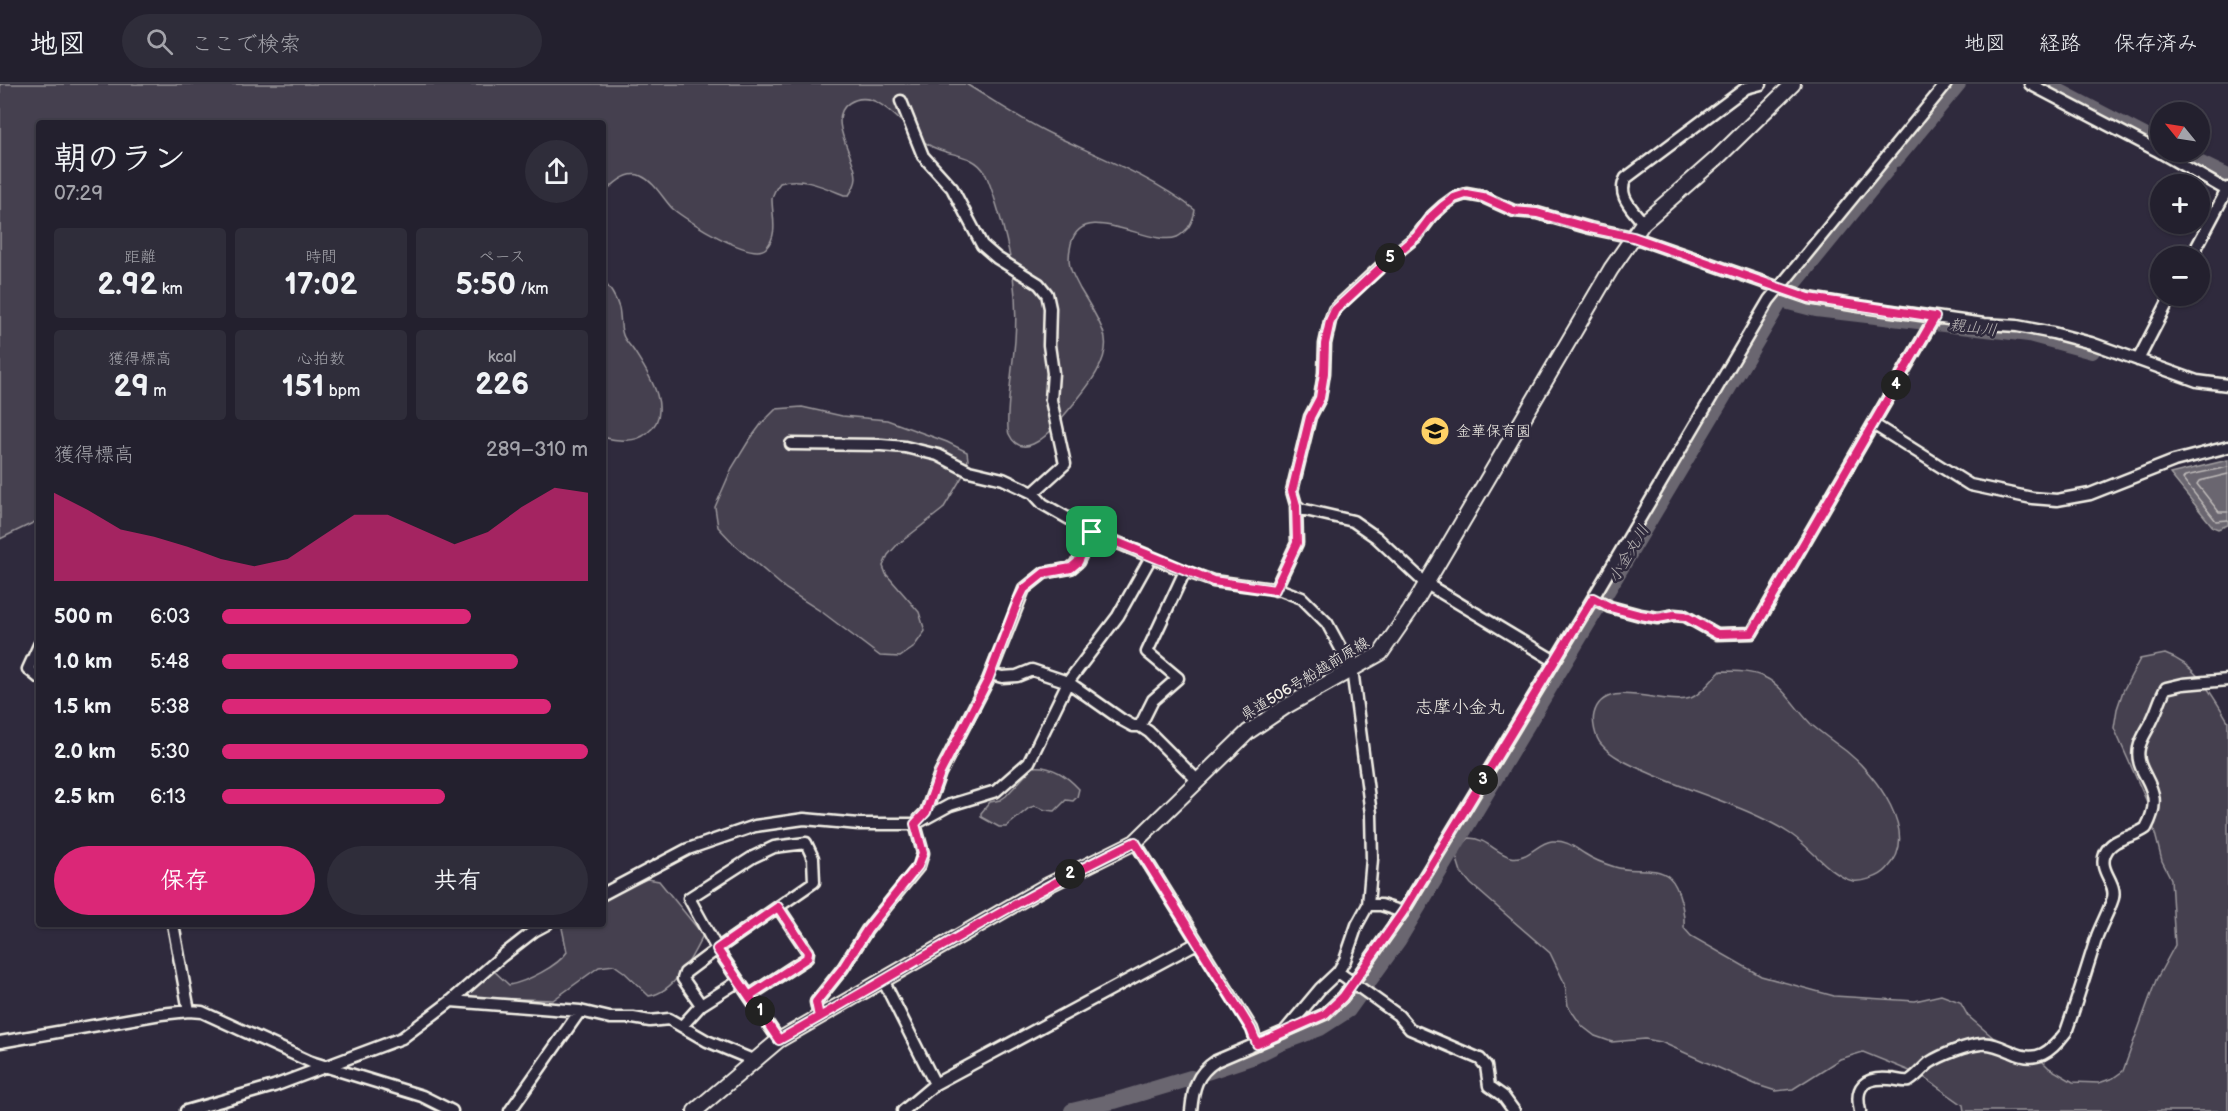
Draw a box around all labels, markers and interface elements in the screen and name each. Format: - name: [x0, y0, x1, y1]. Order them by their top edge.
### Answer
- search box: [122, 14, 542, 68]
- icon: search: [143, 25, 176, 58]
- text: 地図: [30, 28, 86, 61]
- text: ここで検索: [191, 31, 301, 58]
- text: 地図: [1964, 31, 2006, 56]
- text: 経路: [2039, 31, 2081, 56]
- text: 保存済み: [2114, 31, 2198, 56]
- north arrow: [2150, 102, 2210, 162]
- map controls: [2150, 102, 2210, 306]
- text: 朝のラン: [54, 139, 186, 179]
- button: share: [525, 140, 588, 203]
- button: +: [2150, 174, 2210, 234]
- text: 07:29: [54, 182, 103, 206]
- pin: 5: [1375, 243, 1405, 273]
- button: −: [2150, 246, 2210, 306]
- text: 距離: [124, 248, 156, 267]
- text: 時間: [305, 248, 337, 267]
- text: ペース: [478, 248, 526, 267]
- text: 5: [1385, 248, 1395, 267]
- text: 2.92: [97, 267, 157, 303]
- text: 17:02: [284, 267, 358, 303]
- text: 5:50: [455, 267, 516, 303]
- text: km: [157, 280, 183, 299]
- text: /km: [516, 280, 549, 299]
- water label: 親山川: [1948, 316, 1998, 340]
- text: kcal: [488, 348, 516, 367]
- text: 獲得標高: [108, 350, 172, 369]
- text: 心拍数: [297, 350, 345, 369]
- text: 226: [475, 367, 529, 403]
- text: 29: [113, 369, 149, 405]
- text: 151: [282, 369, 324, 405]
- pin: 4: [1881, 370, 1911, 400]
- text: 4: [1891, 375, 1901, 394]
- text: m: [149, 382, 167, 401]
- text: bpm: [324, 382, 360, 401]
- school or university icon: 金華保育園: [1419, 415, 1451, 447]
- place label: 金華保育園: [1456, 422, 1531, 441]
- text: 289–310 m: [486, 438, 588, 462]
- text: 獲得標高: [54, 443, 134, 467]
- pin: [1066, 506, 1117, 557]
- icon: arrive: [1075, 515, 1108, 548]
- water label: 小金丸川: [1604, 522, 1654, 586]
- text: 500 m: [54, 605, 113, 629]
- text: 6:03: [150, 605, 190, 629]
- street label: 県道506号船越前原線: [1237, 633, 1373, 725]
- text: 1.0 km: [54, 650, 112, 674]
- text: 5:48: [150, 650, 189, 674]
- text: 1.5 km: [54, 695, 111, 719]
- text: 5:38: [150, 695, 189, 719]
- district label: 志摩小金丸: [1415, 697, 1505, 718]
- text: 2.0 km: [54, 740, 116, 764]
- text: 5:30: [150, 740, 190, 764]
- pin: 3: [1468, 765, 1498, 795]
- text: 3: [1478, 770, 1488, 789]
- text: 2.5 km: [54, 785, 115, 809]
- text: 6:13: [150, 785, 186, 809]
- button: 保存: [54, 846, 315, 915]
- button: 共有: [327, 846, 588, 915]
- pin: 2: [1055, 859, 1085, 889]
- text: 2: [1065, 864, 1075, 883]
- pin: 1: [745, 996, 775, 1026]
- text: 1: [757, 1001, 763, 1020]

